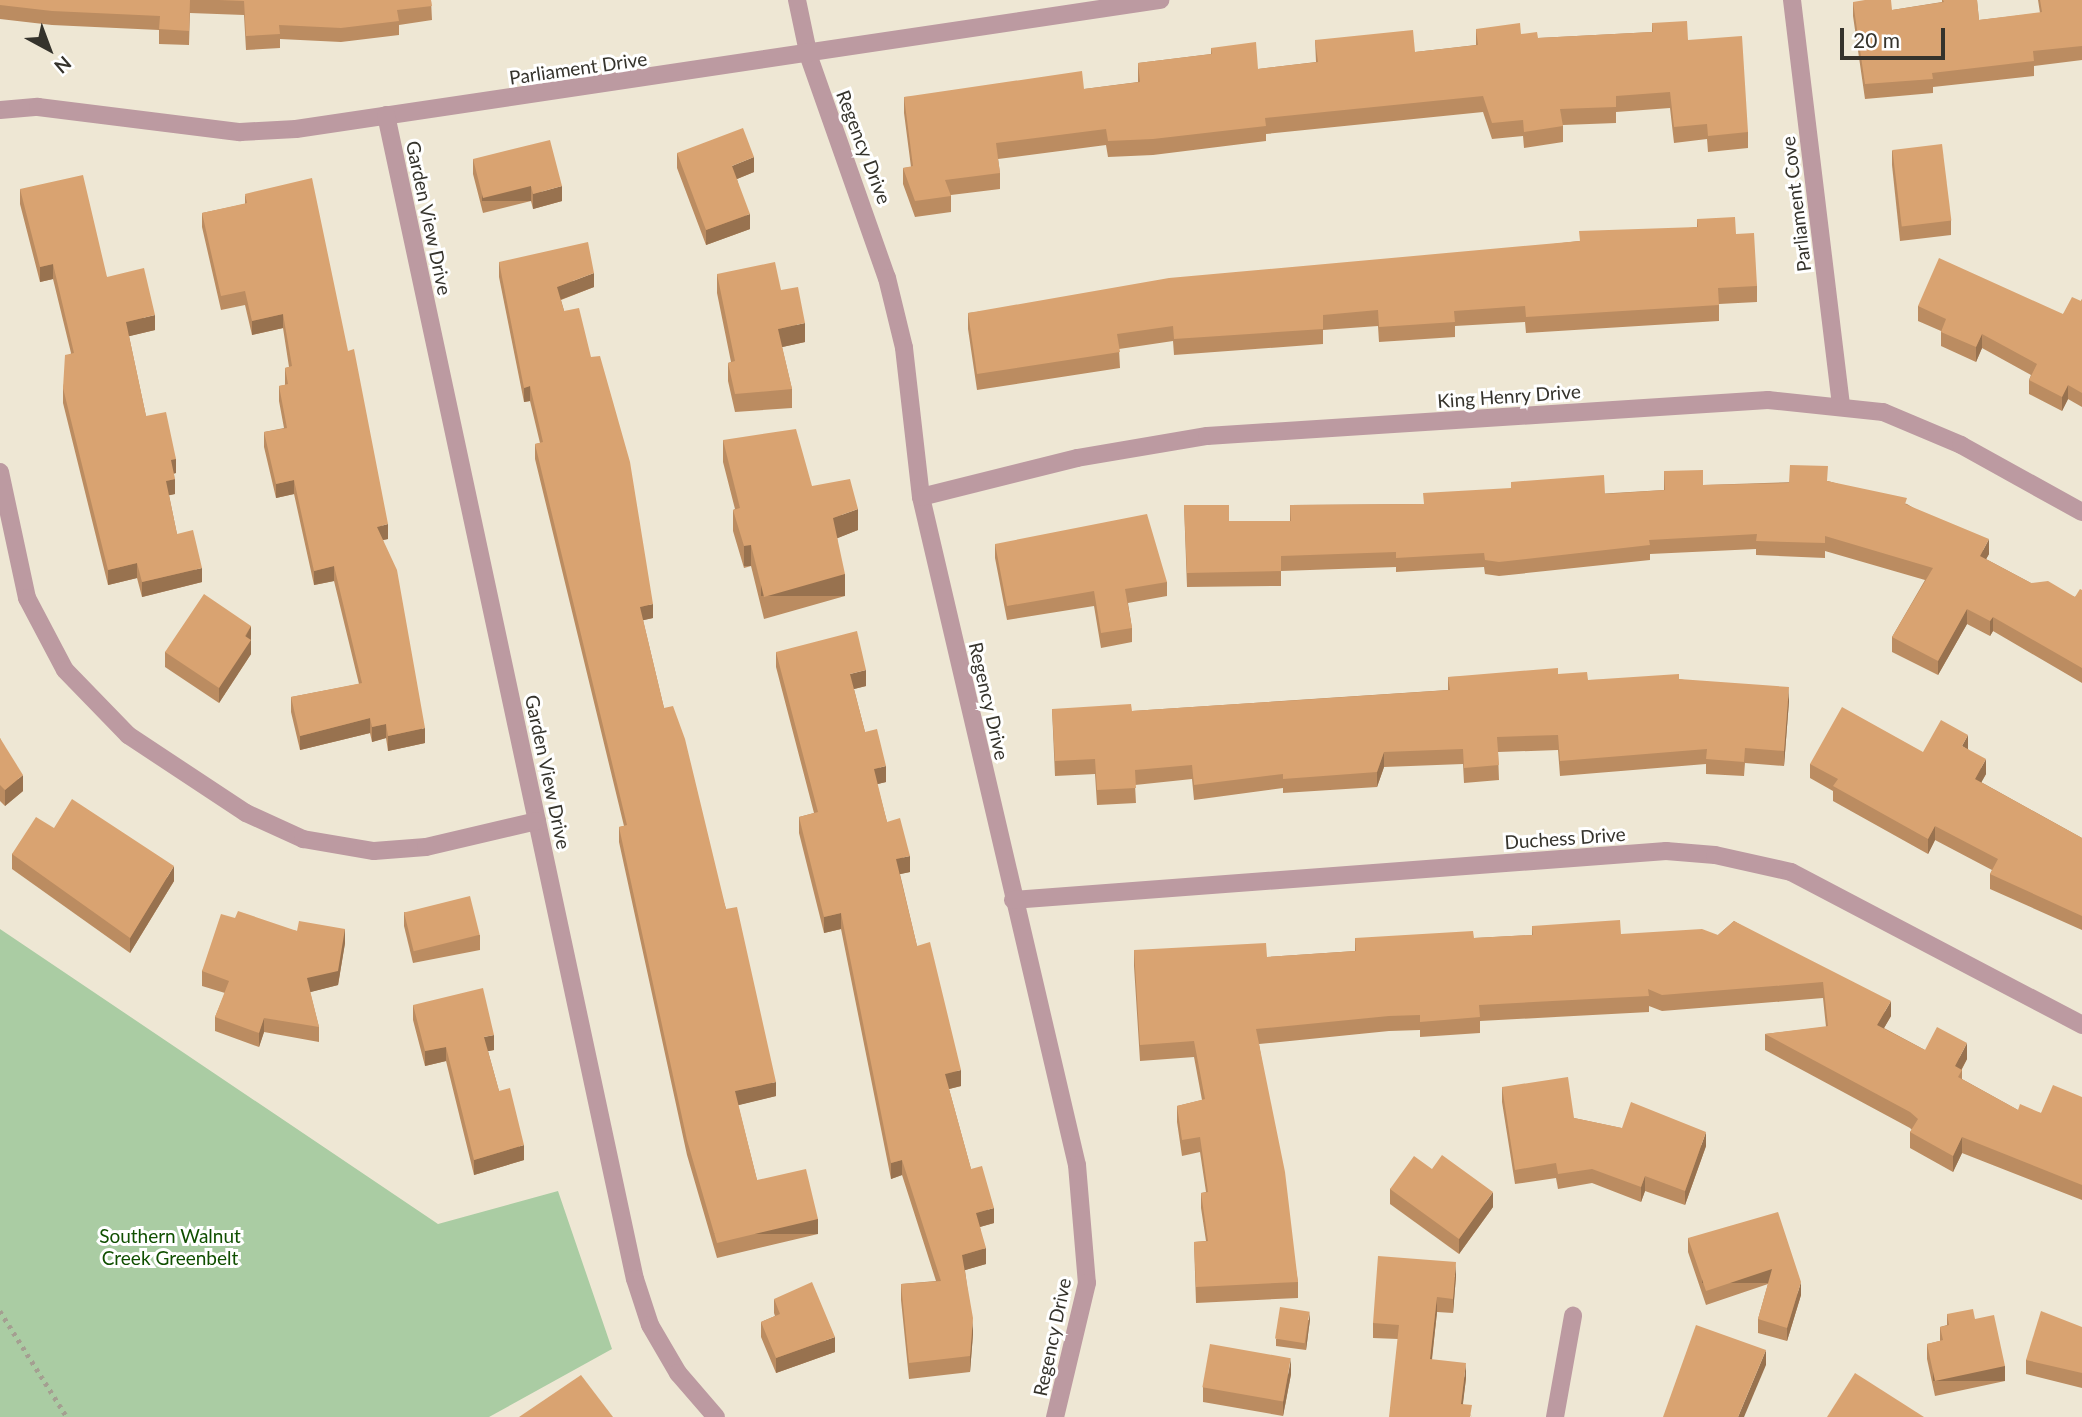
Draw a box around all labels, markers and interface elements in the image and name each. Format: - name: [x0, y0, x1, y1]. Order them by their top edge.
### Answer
- north arrow: [14, 14, 84, 84]
- scale bar: [1844, 14, 1949, 58]
- text: 20 m: [1853, 27, 1900, 52]
- street label: Parliament Drive: [508, 47, 648, 89]
- text: N: [50, 52, 76, 79]
- street label: Regency Drive: [832, 87, 896, 207]
- street label: Parliament Cove: [1776, 135, 1816, 273]
- street label: Garden View Drive: [401, 138, 457, 298]
- street label: King Henry Drive: [1436, 380, 1582, 412]
- street label: Regency Drive: [964, 640, 1014, 762]
- street label: Garden View Drive: [520, 692, 576, 852]
- street label: Duchess Drive: [1504, 822, 1626, 854]
- park label: Southern Walnut Creek Greenbelt: [99, 1225, 241, 1269]
- street label: Regency Drive: [1028, 1276, 1076, 1398]

